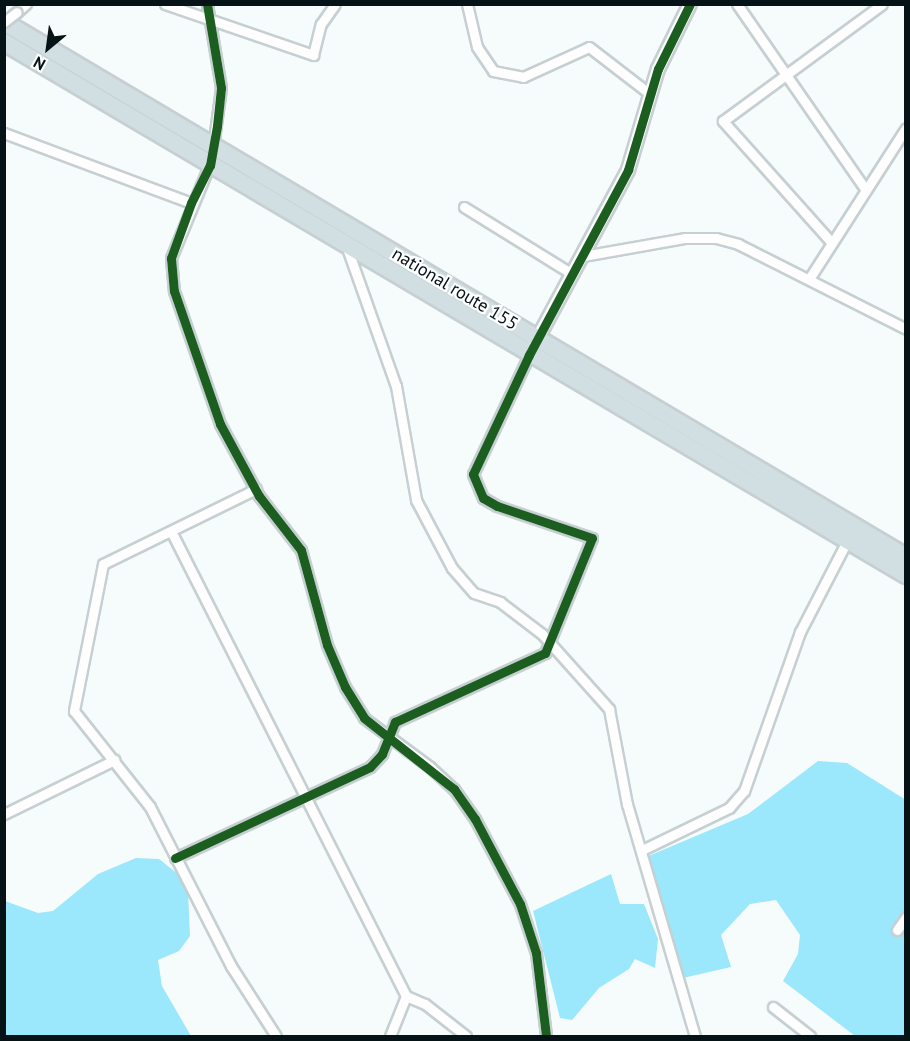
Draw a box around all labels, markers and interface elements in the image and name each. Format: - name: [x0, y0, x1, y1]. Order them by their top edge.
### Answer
- north arrow: [18, 18, 78, 78]
- text: N: [30, 52, 49, 75]
- street label: national route 155: [388, 243, 522, 335]

